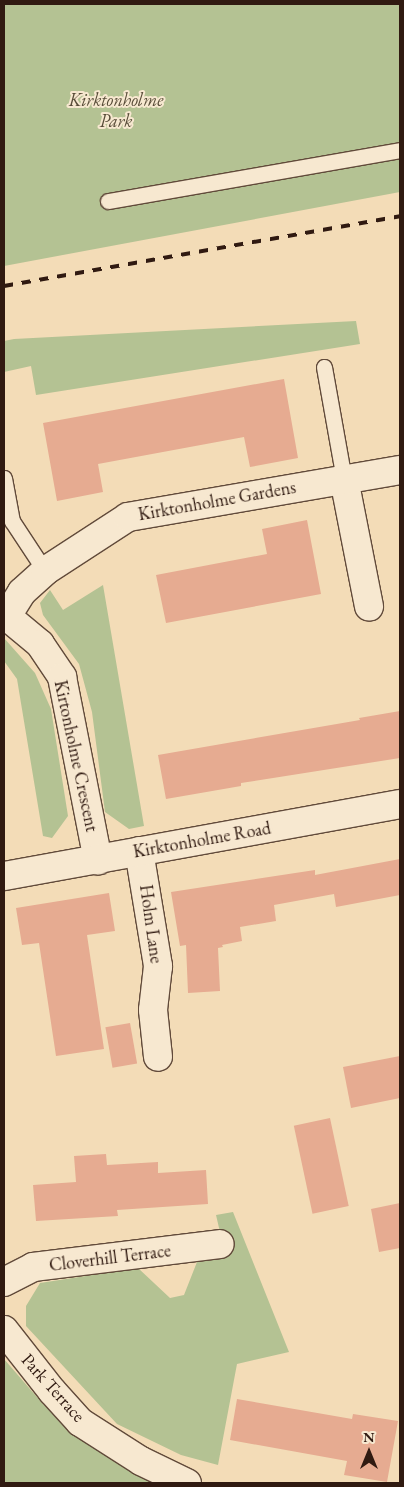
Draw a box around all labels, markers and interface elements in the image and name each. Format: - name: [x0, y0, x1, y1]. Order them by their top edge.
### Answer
- park label: Kirktonholme Park: [69, 90, 163, 132]
- street label: Kirktonholme Gardens: [136, 476, 298, 526]
- street label: Kirtonholme Crescent: [49, 678, 103, 834]
- street label: Kirktonholme Road: [131, 817, 273, 863]
- street label: Holm Lane: [135, 883, 167, 965]
- street label: Cloverhill Terrace: [48, 1240, 172, 1276]
- street label: Park Terrace: [17, 1349, 89, 1427]
- north arrow: [344, 1427, 394, 1477]
- text: N: [363, 1428, 375, 1446]

